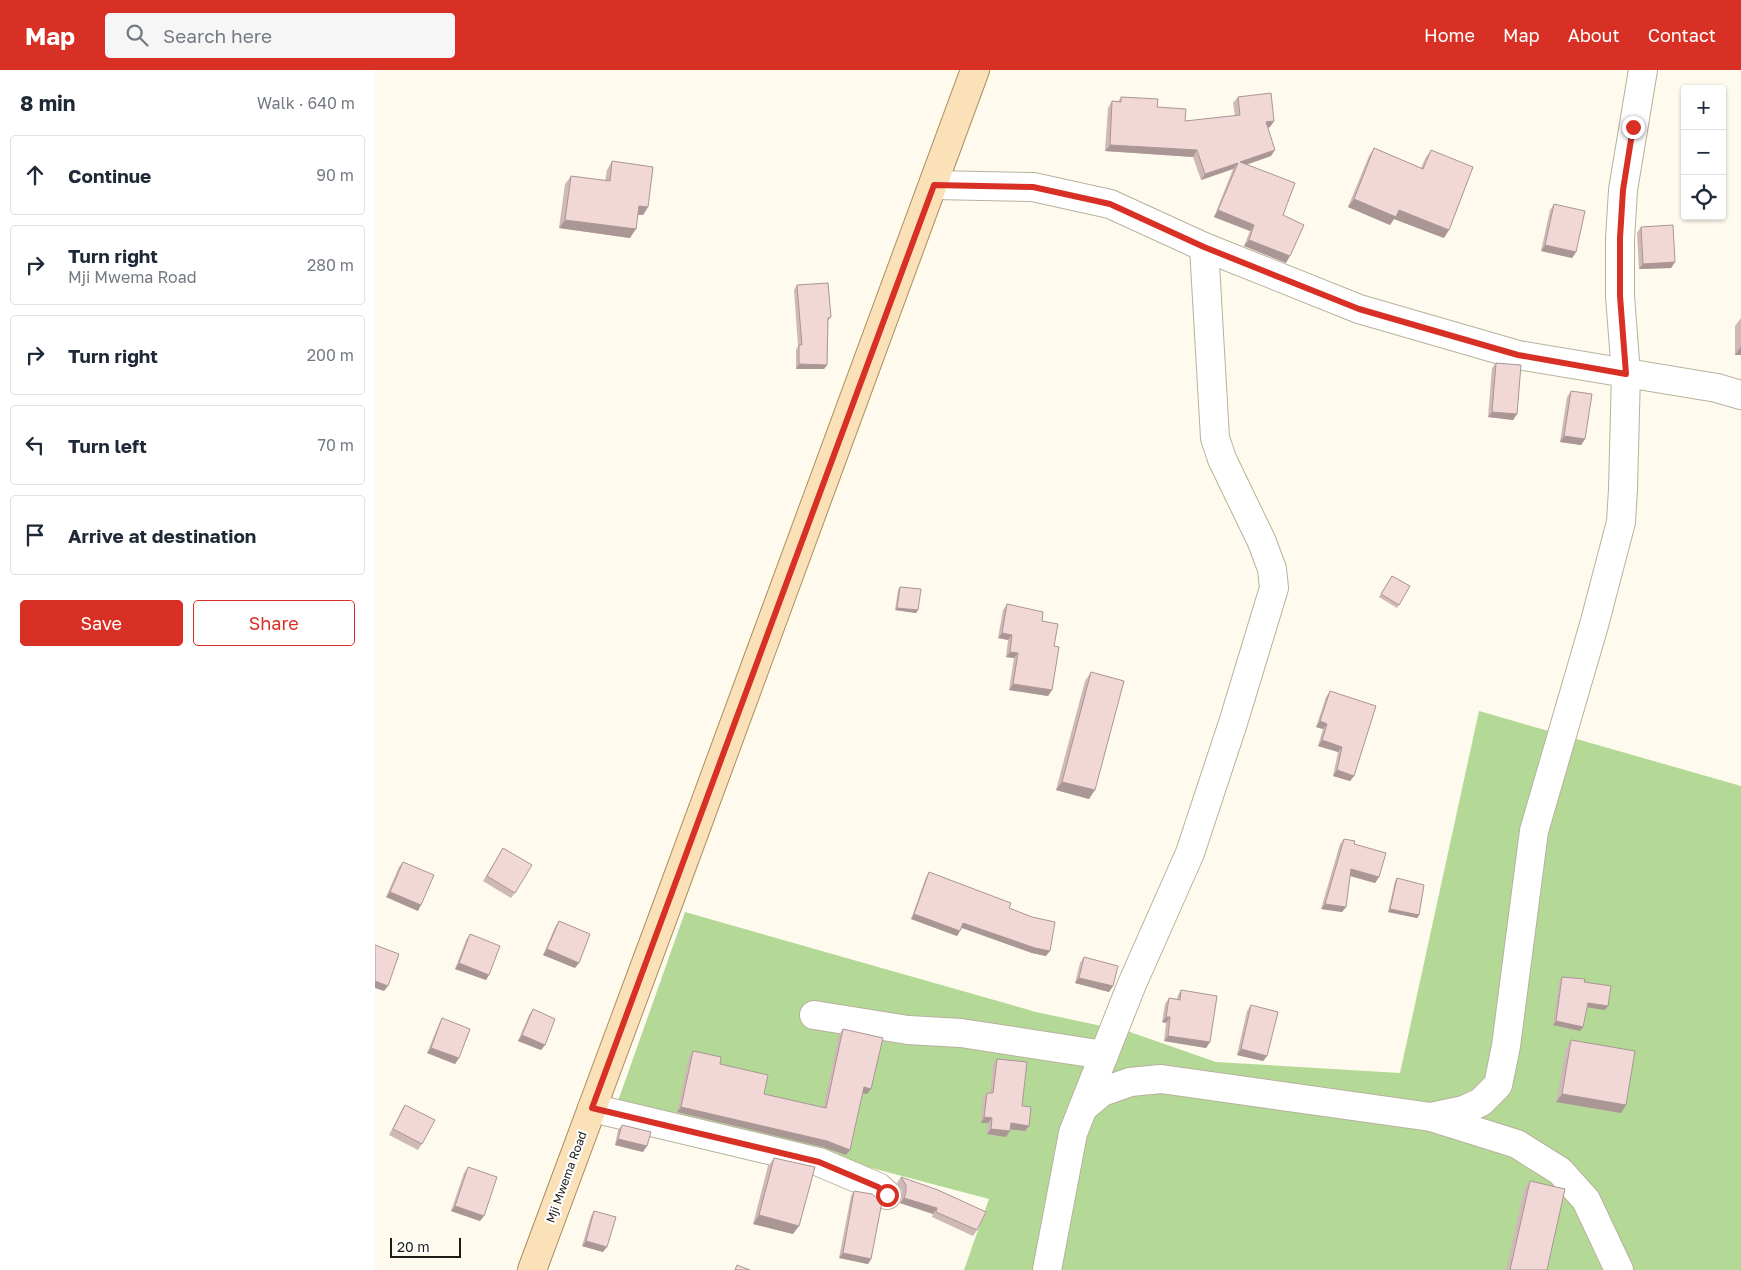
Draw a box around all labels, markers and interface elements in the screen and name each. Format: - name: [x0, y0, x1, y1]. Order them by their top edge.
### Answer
- search box: [105, 13, 455, 58]
- text: Map: [25, 21, 75, 50]
- icon: search: [123, 21, 151, 49]
- text: Search here: [163, 24, 272, 47]
- text: Home: [1424, 24, 1475, 46]
- text: Map: [1503, 24, 1540, 46]
- text: About: [1568, 24, 1620, 46]
- text: Contact: [1648, 24, 1716, 46]
- map controls: [1681, 85, 1726, 220]
- button: +: [1681, 85, 1726, 130]
- text: 8 min: [20, 90, 76, 116]
- text: Walk · 640 m: [257, 93, 355, 113]
- route end: [1622, 116, 1645, 139]
- button: −: [1681, 130, 1726, 175]
- icon: ahead: [21, 161, 49, 189]
- text: Continue: [68, 164, 151, 187]
- text: 90 m: [316, 165, 354, 185]
- button: locate: [1681, 175, 1726, 220]
- text: Turn right: [68, 244, 158, 267]
- icon: right: [21, 251, 49, 279]
- text: 280 m: [307, 255, 354, 275]
- text: Mji Mwema Road: [68, 267, 197, 287]
- icon: right: [21, 341, 49, 369]
- text: Turn right: [68, 344, 158, 367]
- text: 200 m: [307, 345, 354, 365]
- icon: left: [21, 431, 49, 459]
- text: Turn left: [68, 434, 147, 457]
- text: 70 m: [317, 435, 354, 455]
- icon: arrive: [21, 521, 49, 549]
- text: Arrive at destination: [68, 524, 256, 547]
- button: Save: [20, 600, 183, 646]
- button: Share: [193, 600, 355, 646]
- street label: Mji Mwema Road: [542, 1129, 590, 1225]
- route start: [876, 1184, 899, 1207]
- scale bar: [390, 1235, 461, 1258]
- text: 20 m: [397, 1238, 430, 1255]

